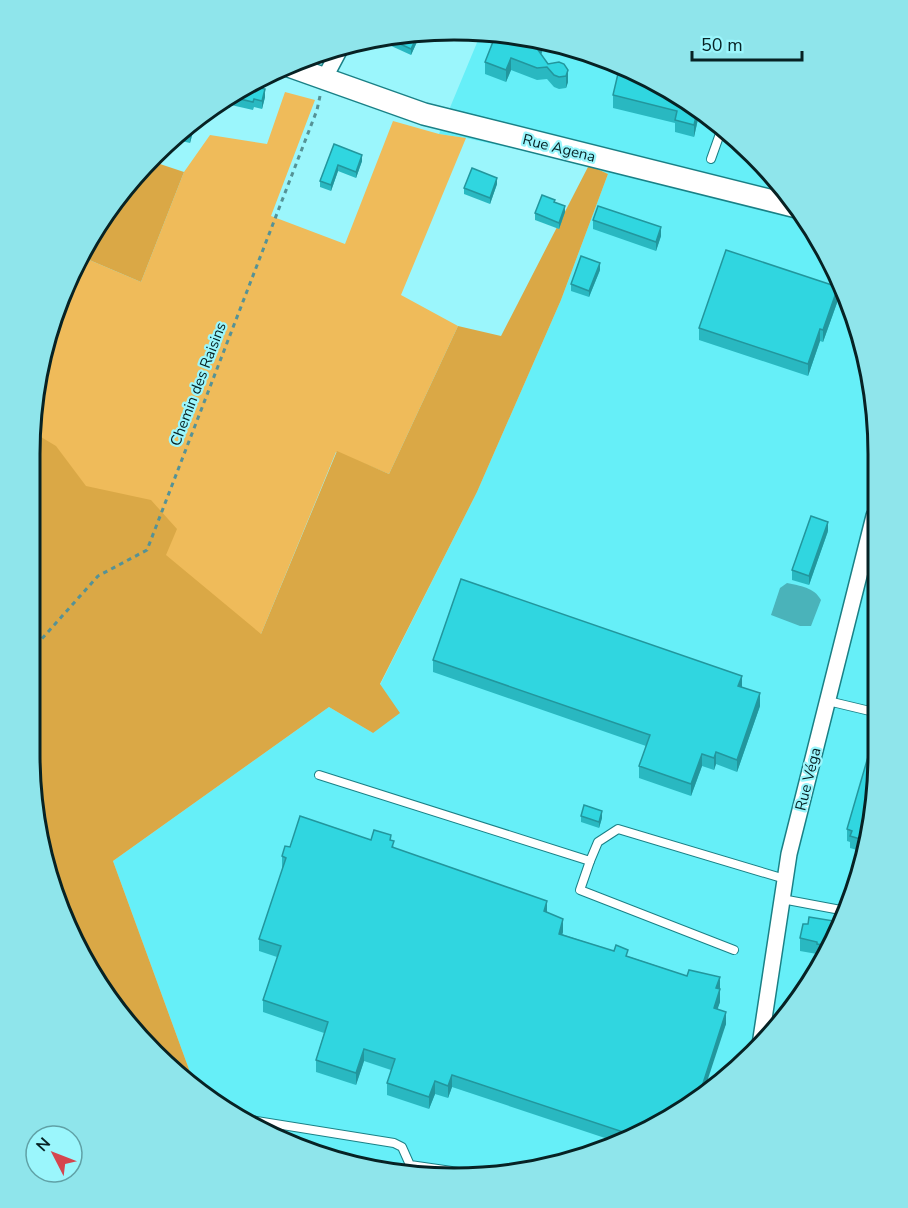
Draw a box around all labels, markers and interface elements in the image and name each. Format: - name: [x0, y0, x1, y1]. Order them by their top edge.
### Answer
- scale bar: [692, 24, 802, 62]
- text: 50 m: [701, 33, 743, 57]
- street label: Rue Agena: [520, 129, 598, 167]
- street label: Chemin des Raisins: [165, 319, 231, 449]
- street label: Rue Véga: [790, 745, 826, 813]
- north arrow: [24, 1124, 84, 1184]
- text: N: [31, 1133, 56, 1156]

